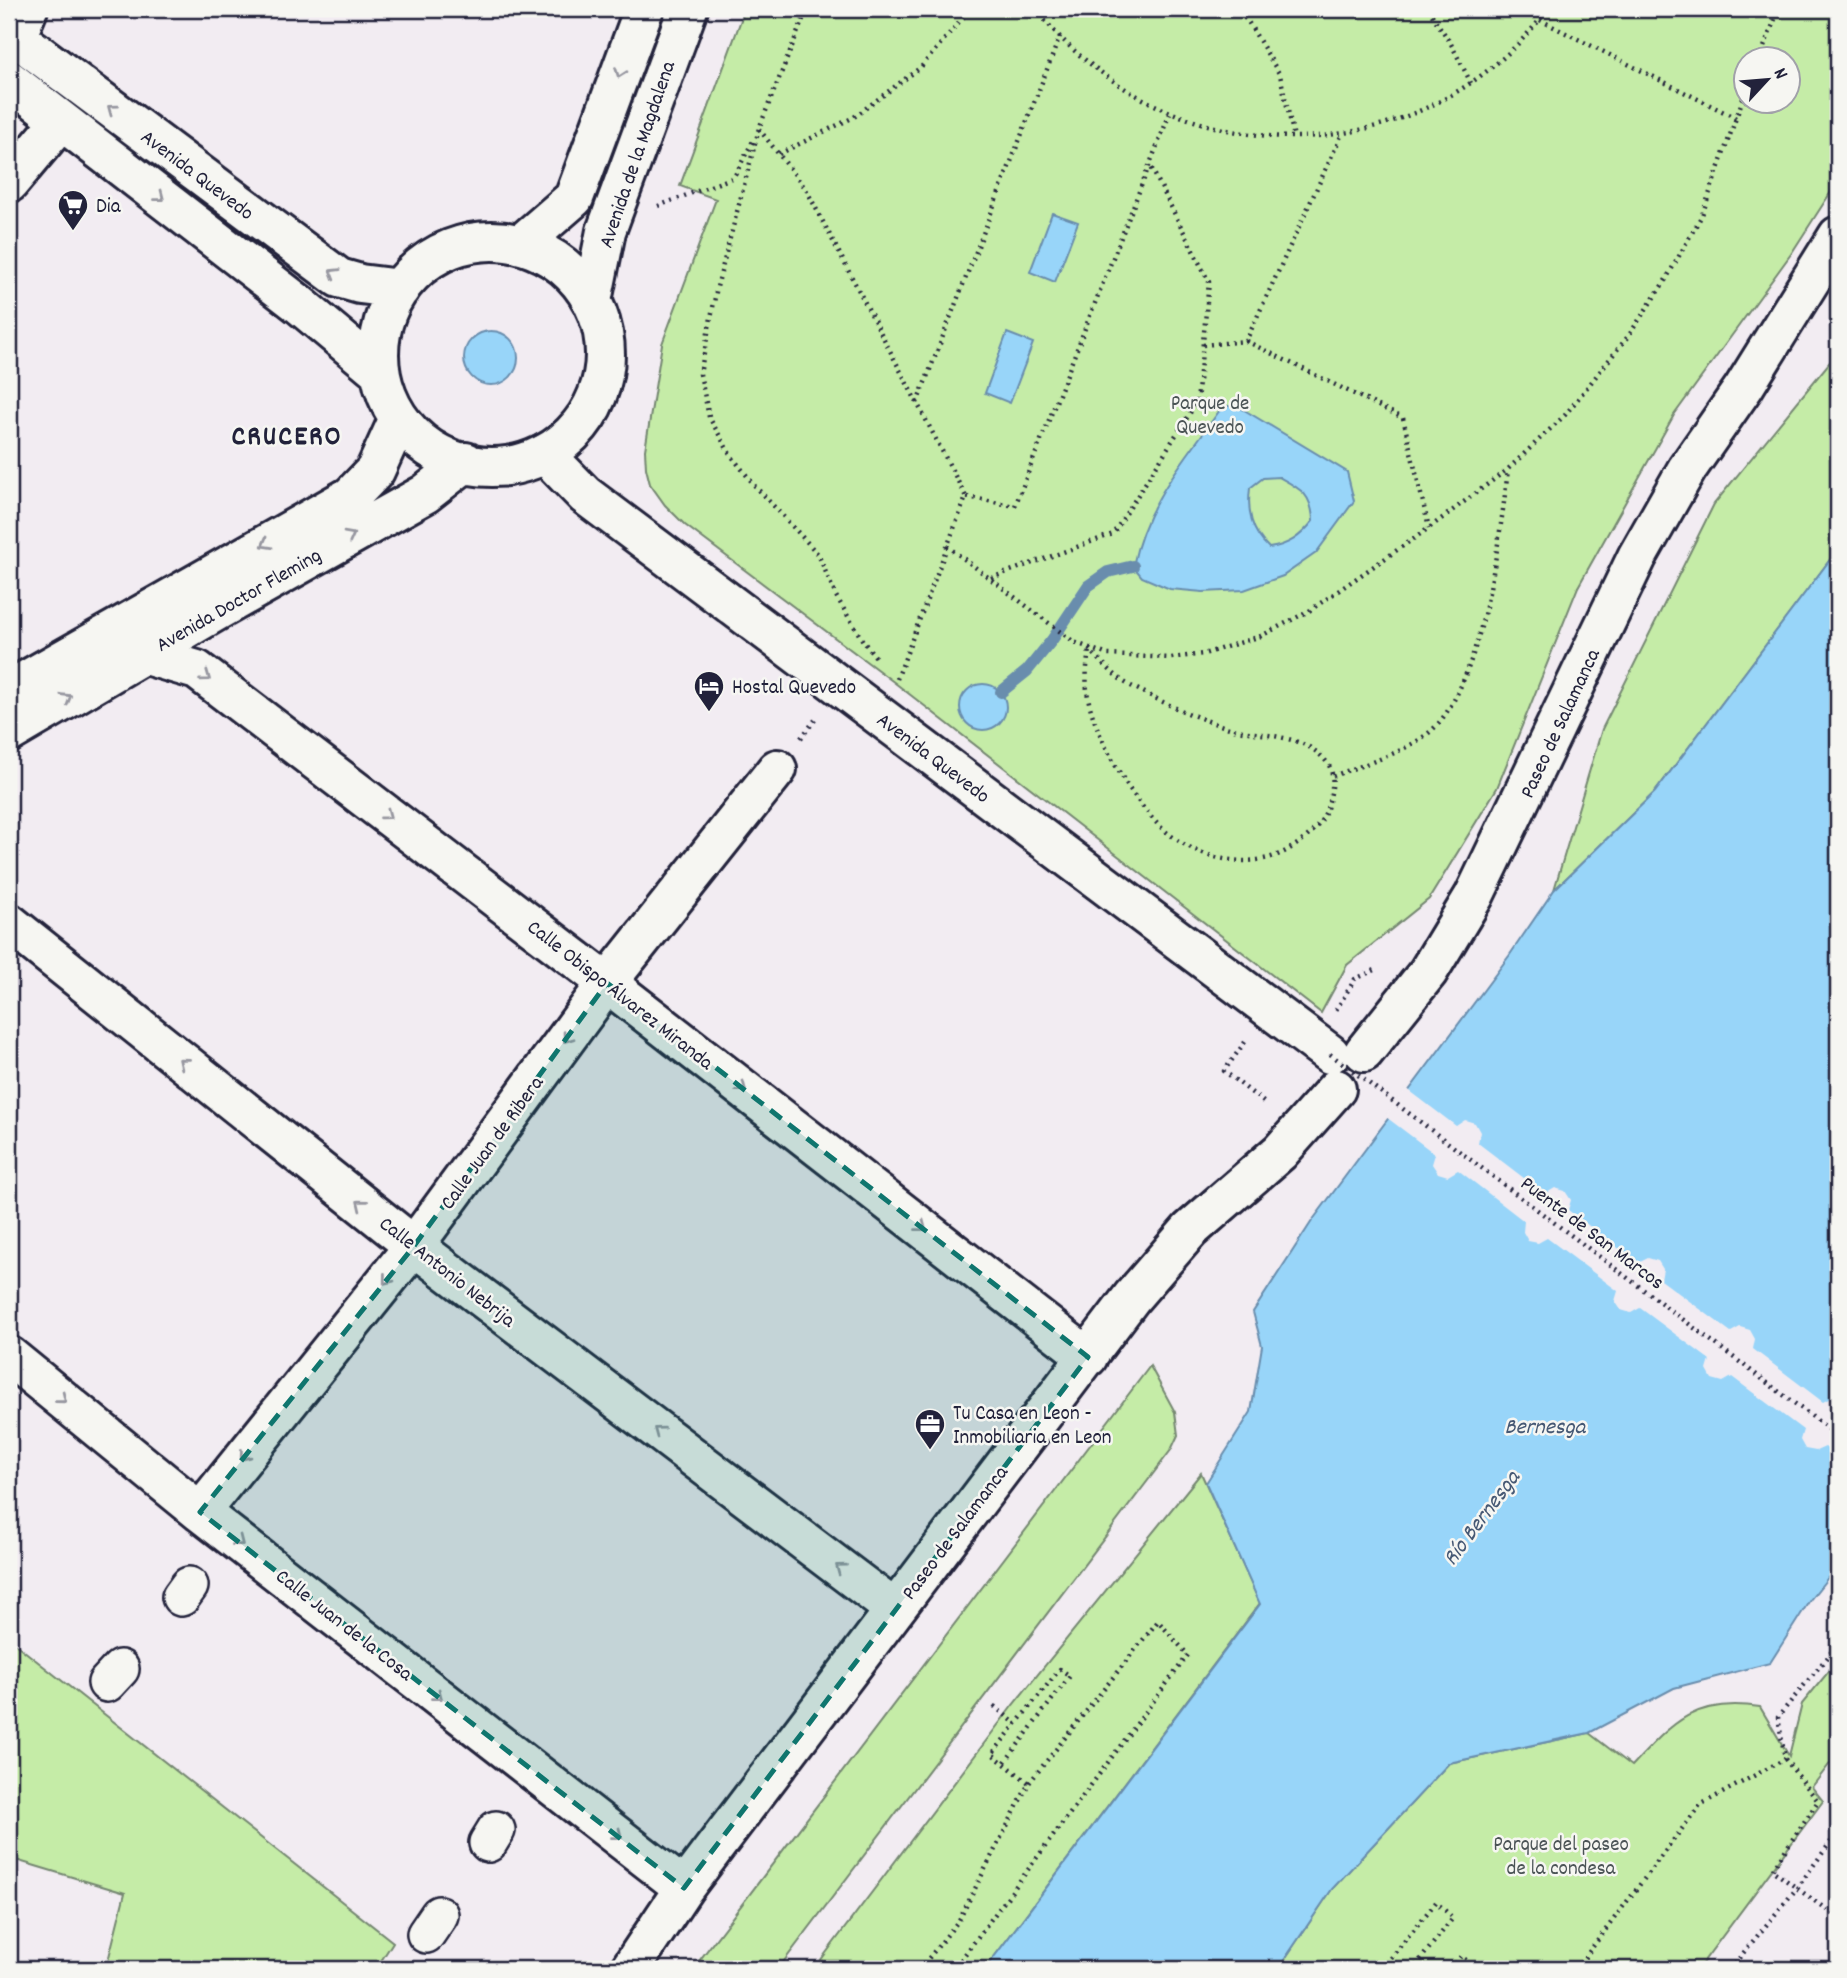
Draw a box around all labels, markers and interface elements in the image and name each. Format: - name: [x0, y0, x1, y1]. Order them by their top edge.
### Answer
- north arrow: [1731, 46, 1801, 116]
- street label: Avenida de la Magdalena: [593, 56, 685, 252]
- text: N: [1765, 64, 1793, 84]
- one-way arrow: [615, 66, 629, 78]
- one-way arrow: [107, 105, 119, 117]
- street label: Avenida Quevedo: [133, 124, 259, 229]
- supermarket icon: Dia: [56, 188, 90, 232]
- one-way arrow: [152, 189, 164, 202]
- place label: Dia: [96, 193, 122, 223]
- one-way arrow: [329, 268, 342, 281]
- park label: Parque de Quevedo: [1171, 390, 1249, 444]
- district label: CRUCERO: [231, 419, 343, 459]
- one-way arrow: [342, 531, 355, 545]
- one-way arrow: [261, 536, 273, 549]
- street label: Avenida Doctor Fleming: [151, 542, 328, 661]
- street label: Paseo de Salamanca: [1514, 644, 1610, 804]
- one-way arrow: [198, 668, 211, 681]
- hotel icon: Hostal Quevedo: [692, 669, 726, 713]
- place label: Hostal Quevedo: [732, 674, 856, 704]
- one-way arrow: [60, 694, 73, 707]
- street label: Avenida Quevedo: [869, 707, 995, 812]
- one-way arrow: [379, 806, 392, 819]
- street label: Calle Obispo Álvarez Miranda: [520, 914, 720, 1080]
- one-way arrow: [563, 1030, 575, 1043]
- one-way arrow: [178, 1057, 190, 1070]
- street label: Calle Juan de Ribera: [434, 1070, 553, 1217]
- one-way arrow: [734, 1079, 747, 1092]
- street label: Puente de San Marcos: [1513, 1170, 1669, 1299]
- one-way arrow: [356, 1199, 368, 1212]
- street label: Calle Antonio Nebrija: [372, 1210, 522, 1337]
- one-way arrow: [914, 1219, 926, 1232]
- one-way arrow: [383, 1271, 395, 1284]
- one-way arrow: [54, 1391, 66, 1404]
- place label: Tu Casa en Leon - Inmobiliaria en Leon: [953, 1400, 1112, 1454]
- office icon: Tu Casa en Leon - Inmobiliaria en Leon: [913, 1407, 947, 1451]
- water label: Bernesga: [1505, 1412, 1587, 1445]
- one-way arrow: [653, 1426, 666, 1439]
- one-way arrow: [239, 1449, 252, 1461]
- street label: Paseo de Salamanca: [896, 1459, 1018, 1607]
- water label: Río Bernesga: [1436, 1464, 1530, 1574]
- one-way arrow: [231, 1534, 244, 1547]
- street label: Calle Juan de la Cosa: [268, 1563, 419, 1690]
- one-way arrow: [835, 1564, 848, 1576]
- one-way arrow: [431, 1688, 443, 1701]
- one-way arrow: [611, 1827, 623, 1840]
- park label: Parque del paseo de la condesa: [1493, 1831, 1629, 1885]

